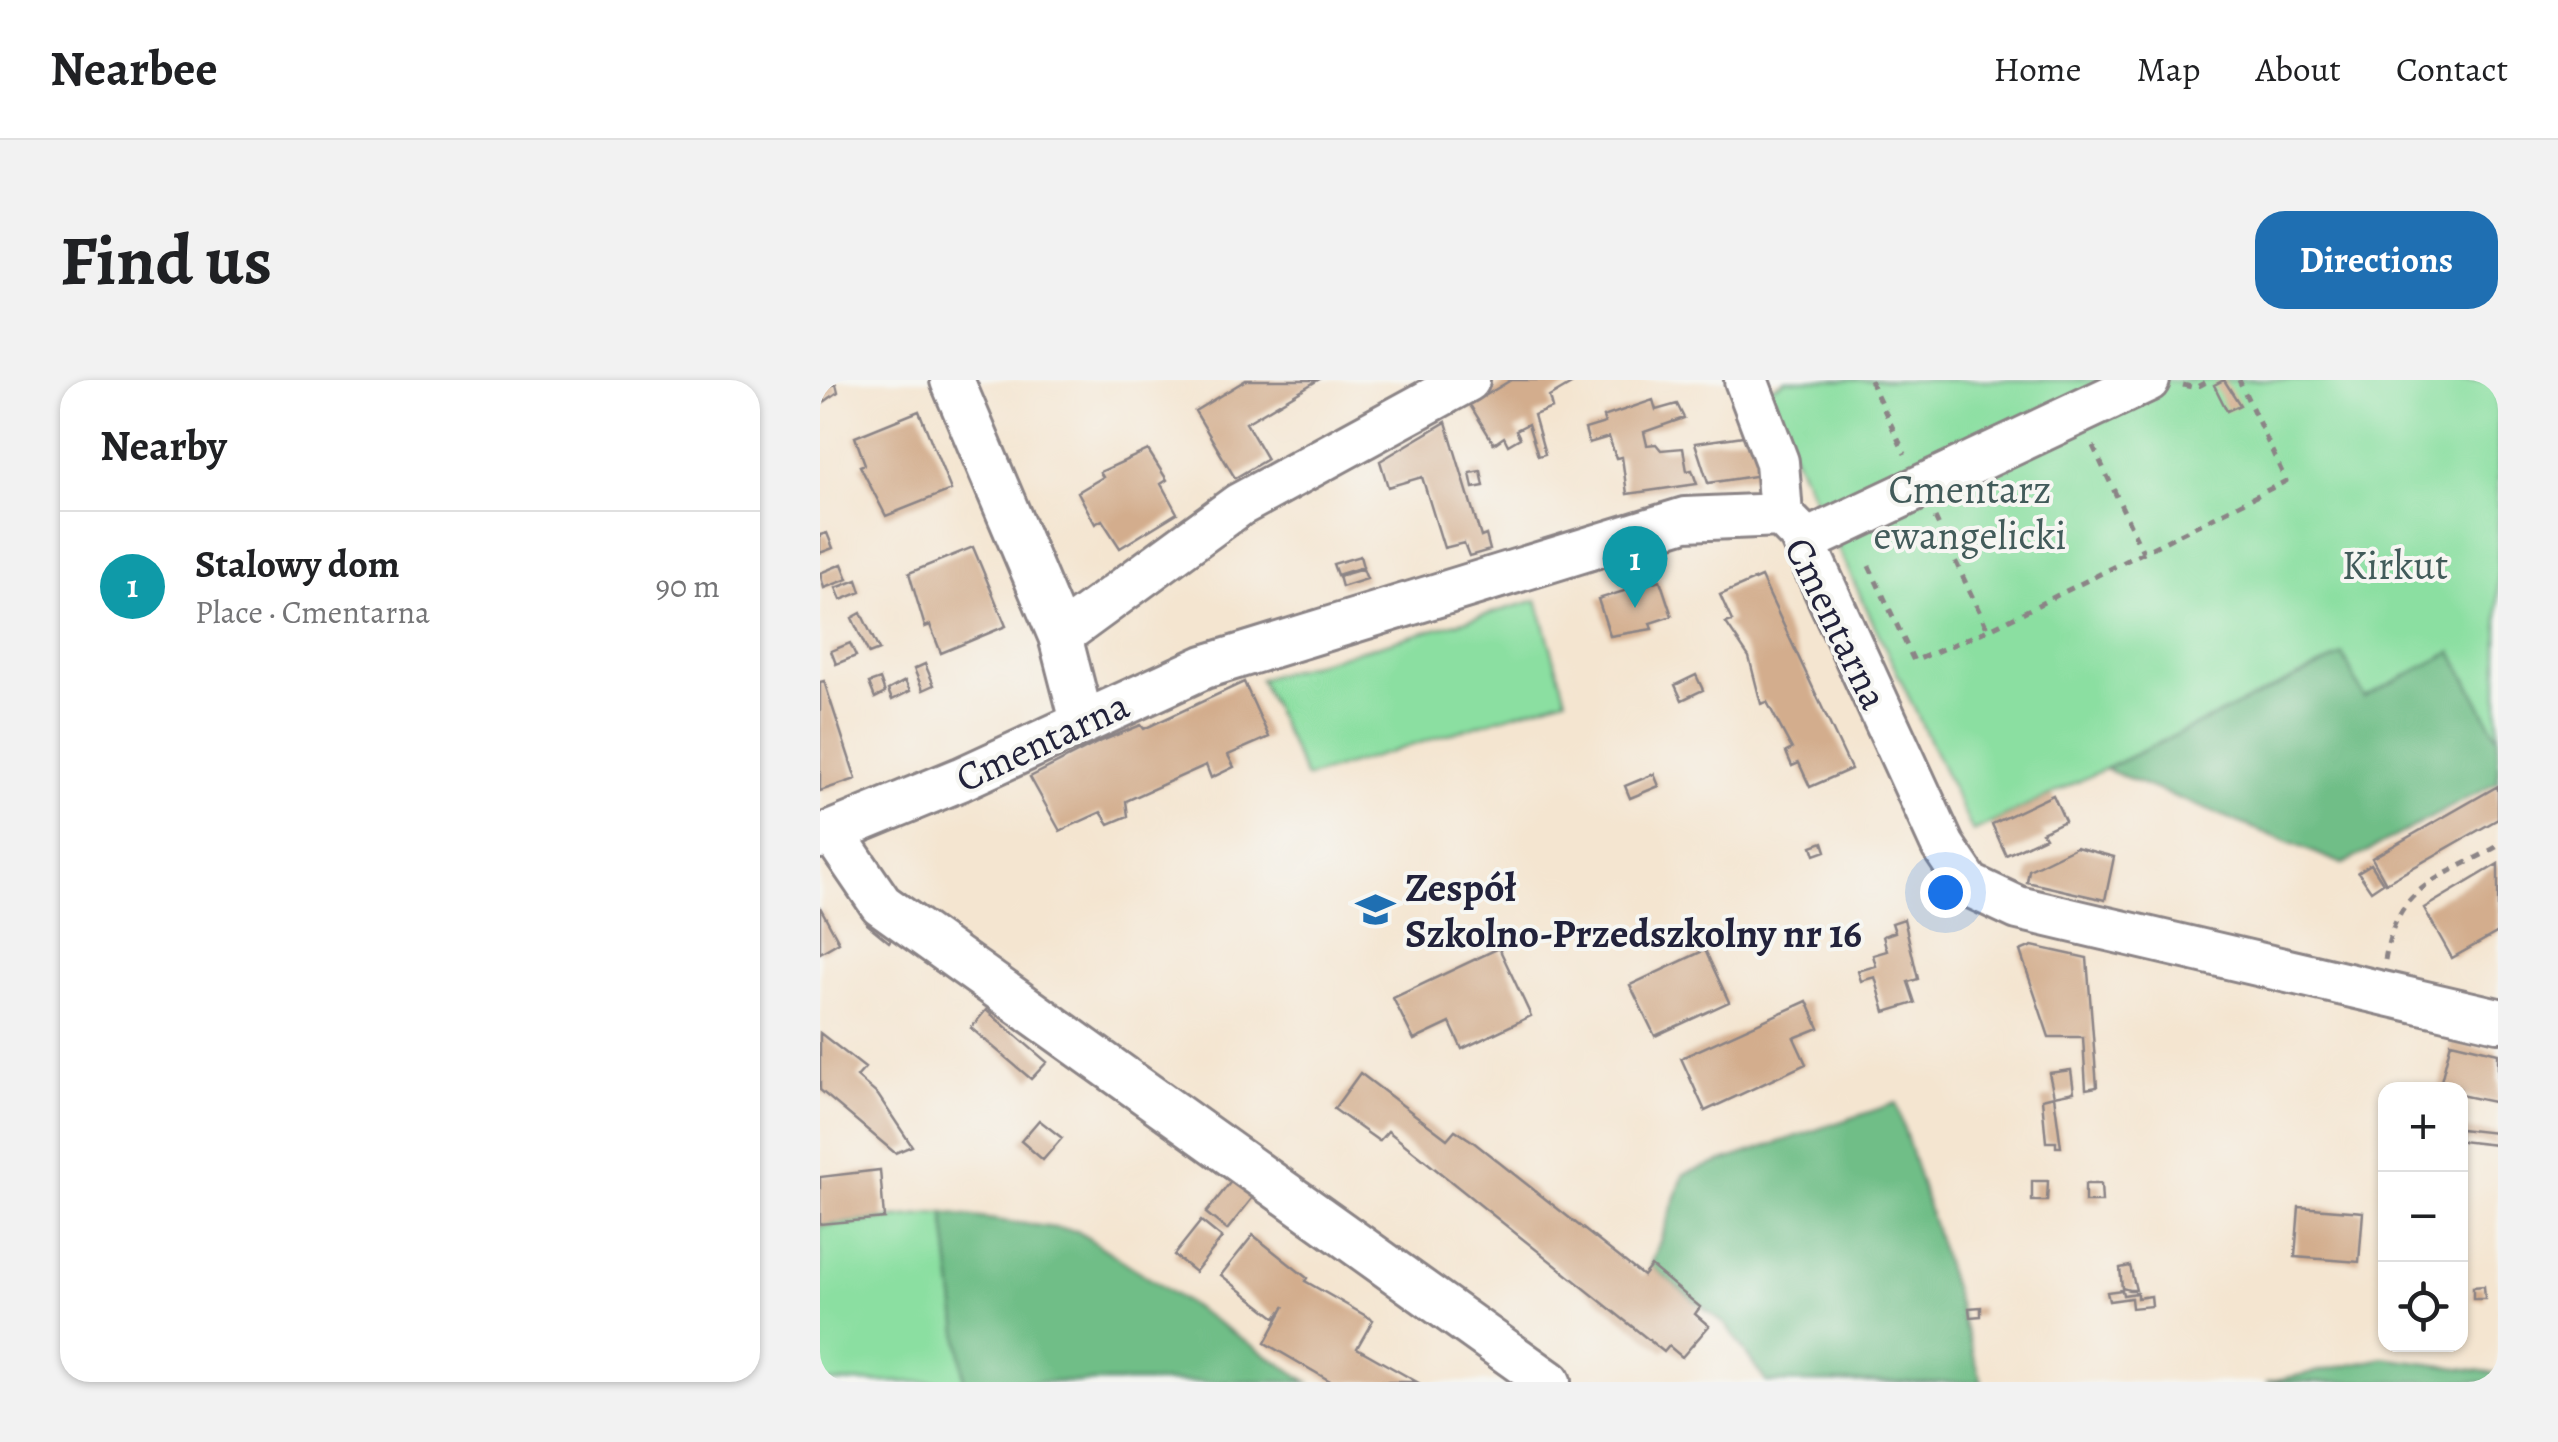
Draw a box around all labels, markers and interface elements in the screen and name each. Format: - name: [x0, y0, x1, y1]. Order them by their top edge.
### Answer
- text: Nearbee: [50, 36, 218, 102]
- text: Home: [1993, 45, 2081, 93]
- text: Map: [2136, 45, 2200, 93]
- text: About: [2255, 45, 2341, 93]
- text: Contact: [2396, 45, 2508, 93]
- button: Directions: [2255, 211, 2498, 309]
- text: Find us: [60, 213, 272, 308]
- text: Nearby: [100, 417, 227, 474]
- park label: Cmentarz ewangelicki: [1873, 462, 2067, 563]
- pin: 1: [1602, 526, 1668, 608]
- street label: Cmentarna: [1771, 528, 1902, 719]
- text: Stalowy dom: [195, 538, 400, 590]
- park label: Kirkut: [2342, 538, 2448, 593]
- text: 1: [127, 564, 138, 608]
- text: 90 m: [655, 564, 720, 608]
- text: Place · Cmentarna: [195, 590, 430, 634]
- street label: Cmentarna: [947, 677, 1138, 805]
- place label: Zespół Szkolno-Przedszkolny nr 16: [1405, 860, 1862, 961]
- your location: [1920, 867, 1971, 918]
- school or university icon: Zespół Szkolno-Przedszkolny nr 16: [1354, 889, 1396, 931]
- map controls: [2378, 1082, 2468, 1352]
- button: +: [2378, 1082, 2468, 1172]
- button: −: [2378, 1172, 2468, 1262]
- button: locate: [2378, 1262, 2468, 1352]

